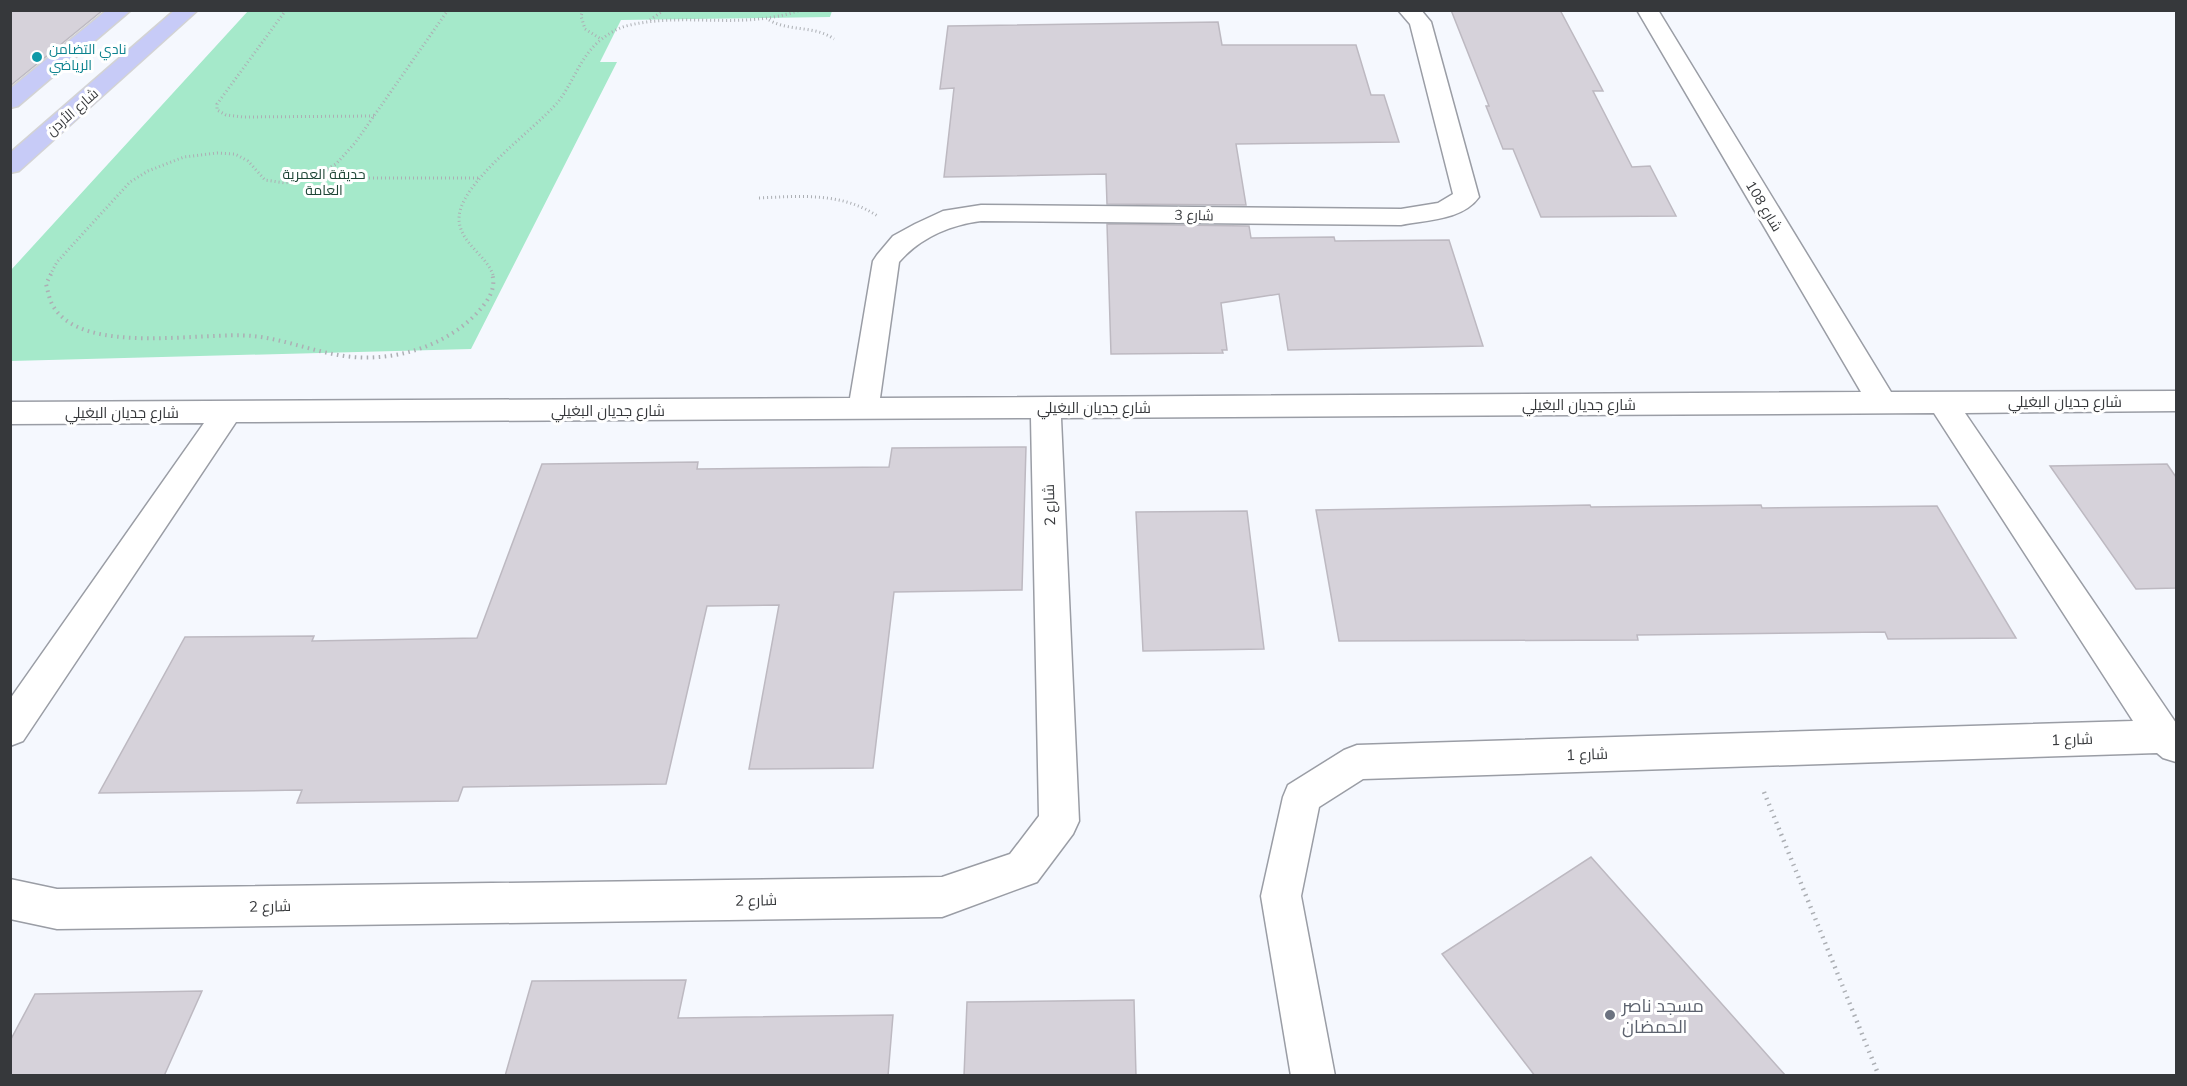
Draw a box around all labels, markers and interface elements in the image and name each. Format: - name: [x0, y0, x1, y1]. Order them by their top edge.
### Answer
- place label: نادي التضامن الرياضي: [49, 40, 126, 76]
- marker: نادي التضامن الرياضي: [30, 50, 44, 64]
- street label: شارع الأردن: [42, 84, 102, 140]
- park label: حديقة العمرية العامة: [283, 165, 365, 199]
- street label: شارع 108: [1742, 177, 1786, 235]
- street label: شارع 3: [1174, 206, 1214, 224]
- street label: شارع جديان البغيلي: [2008, 392, 2122, 414]
- street label: شارع جديان البغيلي: [1522, 395, 1636, 417]
- street label: شارع جديان البغيلي: [1037, 398, 1151, 420]
- street label: شارع جديان البغيلي: [551, 401, 665, 423]
- street label: شارع جديان البغيلي: [65, 403, 179, 425]
- street label: شارع 2: [1039, 484, 1061, 526]
- street label: شارع 1: [2051, 729, 2093, 751]
- street label: شارع 1: [1566, 744, 1608, 766]
- street label: شارع 2: [735, 890, 777, 912]
- street label: شارع 2: [249, 896, 291, 918]
- place label: مسجد ناصر الحمضان: [1621, 994, 1704, 1038]
- marker: مسجد ناصر الحمضان: [1603, 1008, 1617, 1022]

